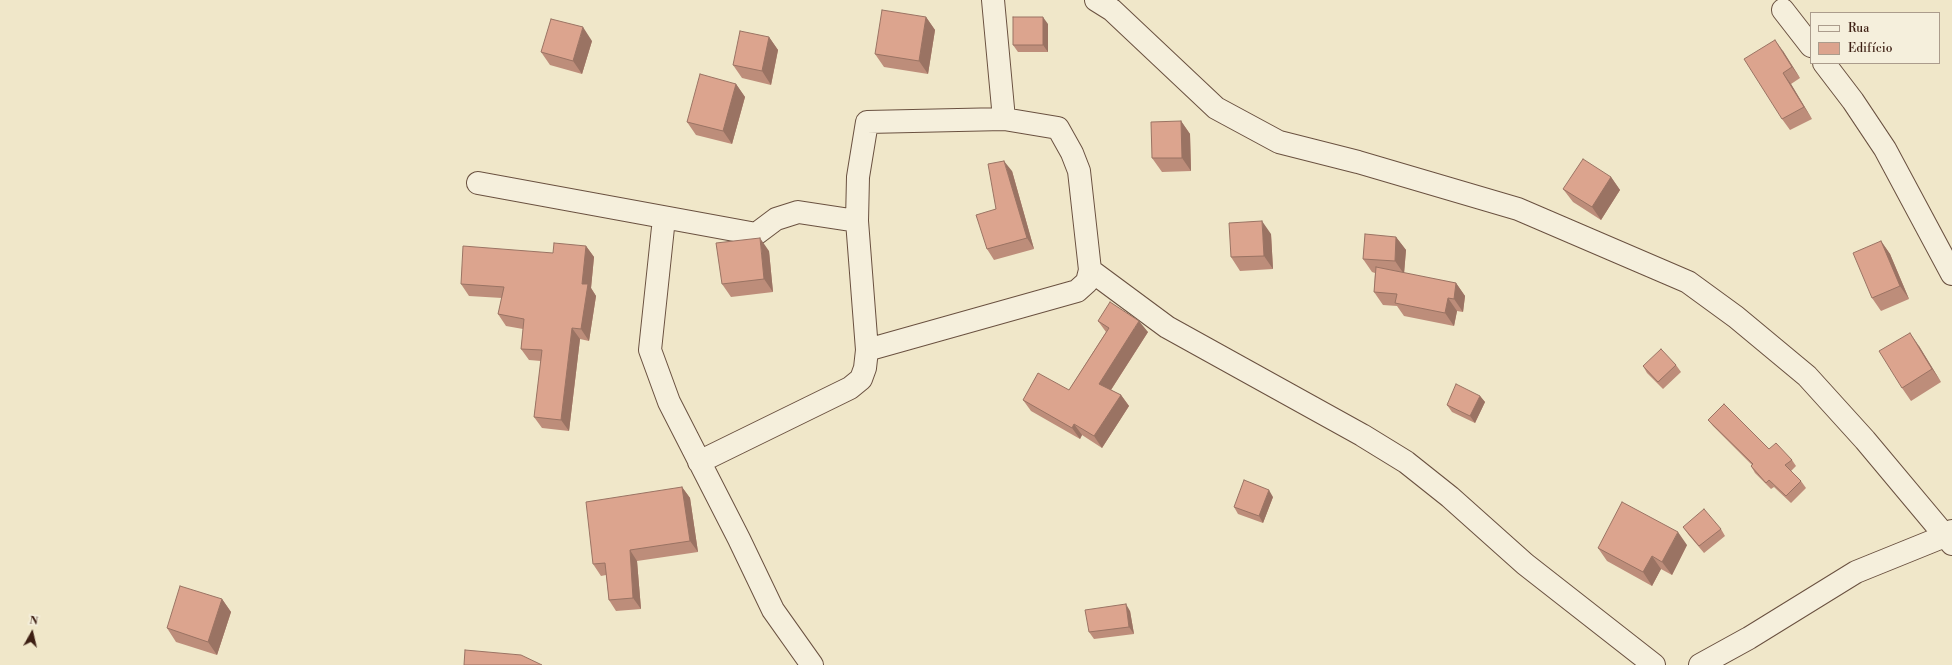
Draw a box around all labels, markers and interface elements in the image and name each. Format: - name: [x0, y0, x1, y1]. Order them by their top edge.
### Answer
- legend: [1810, 12, 1940, 64]
- text: Rua: [1848, 21, 1869, 36]
- text: Edifício: [1848, 41, 1892, 56]
- north arrow: [12, 613, 52, 653]
- text: N: [28, 614, 39, 629]

